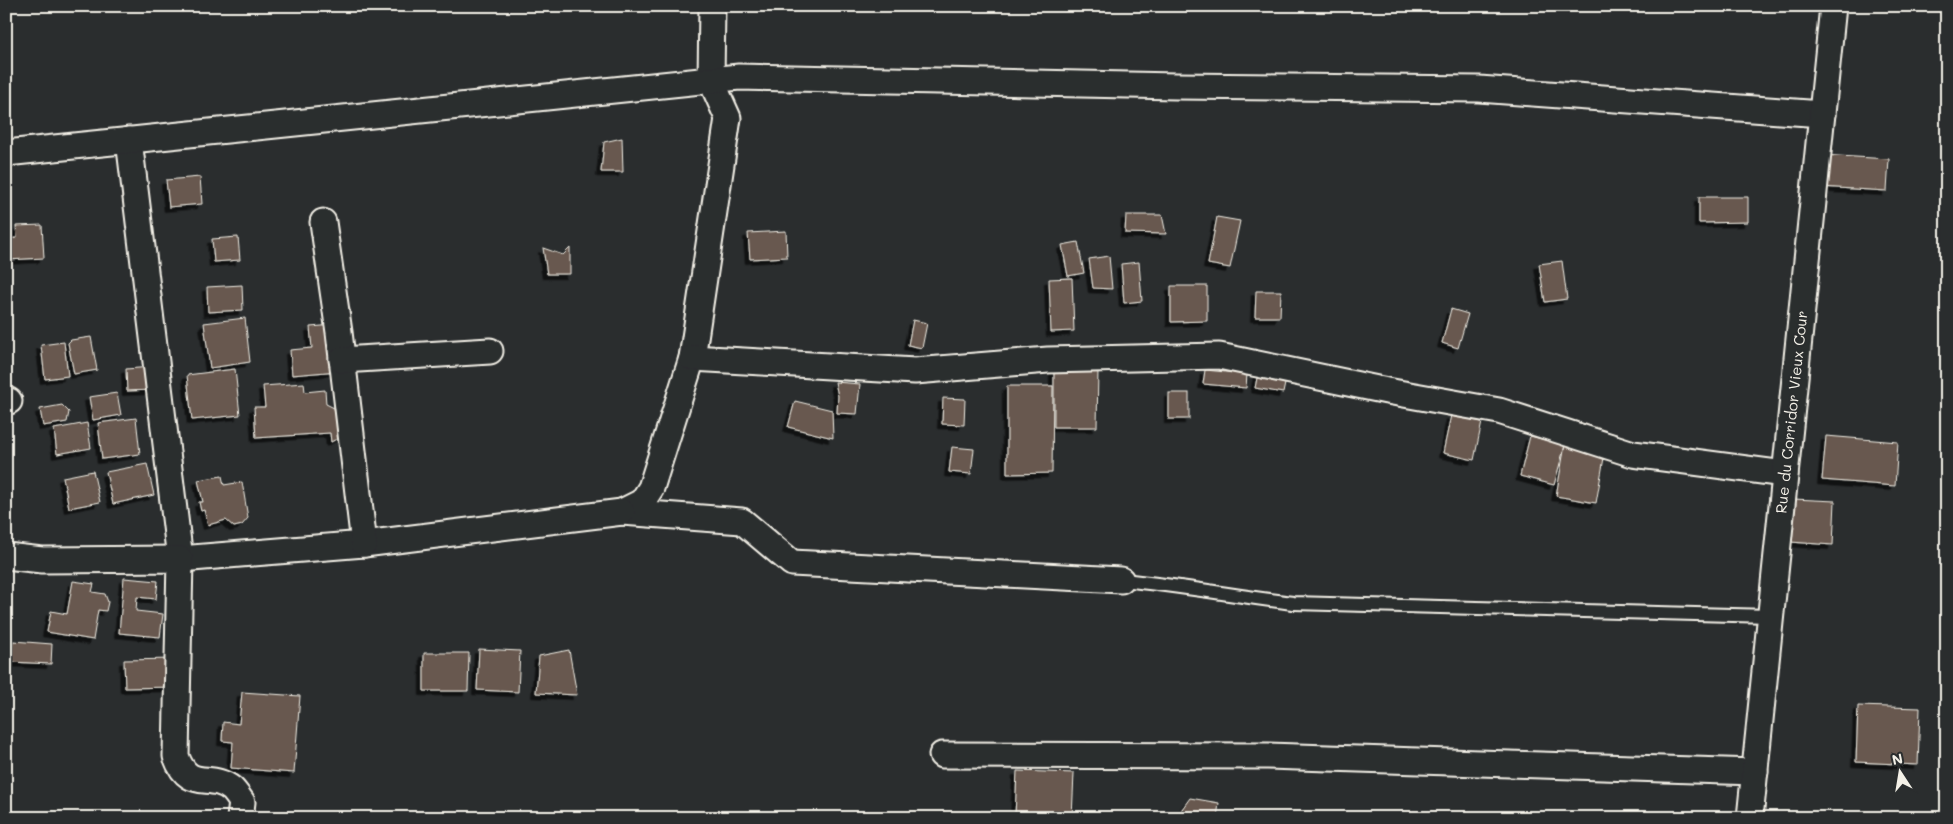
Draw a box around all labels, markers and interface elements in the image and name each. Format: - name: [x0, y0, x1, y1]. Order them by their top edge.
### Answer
- street label: Rue du Corridor Vieux Cour: [1770, 310, 1812, 514]
- north arrow: [1876, 746, 1926, 796]
- text: N: [1890, 748, 1904, 769]

